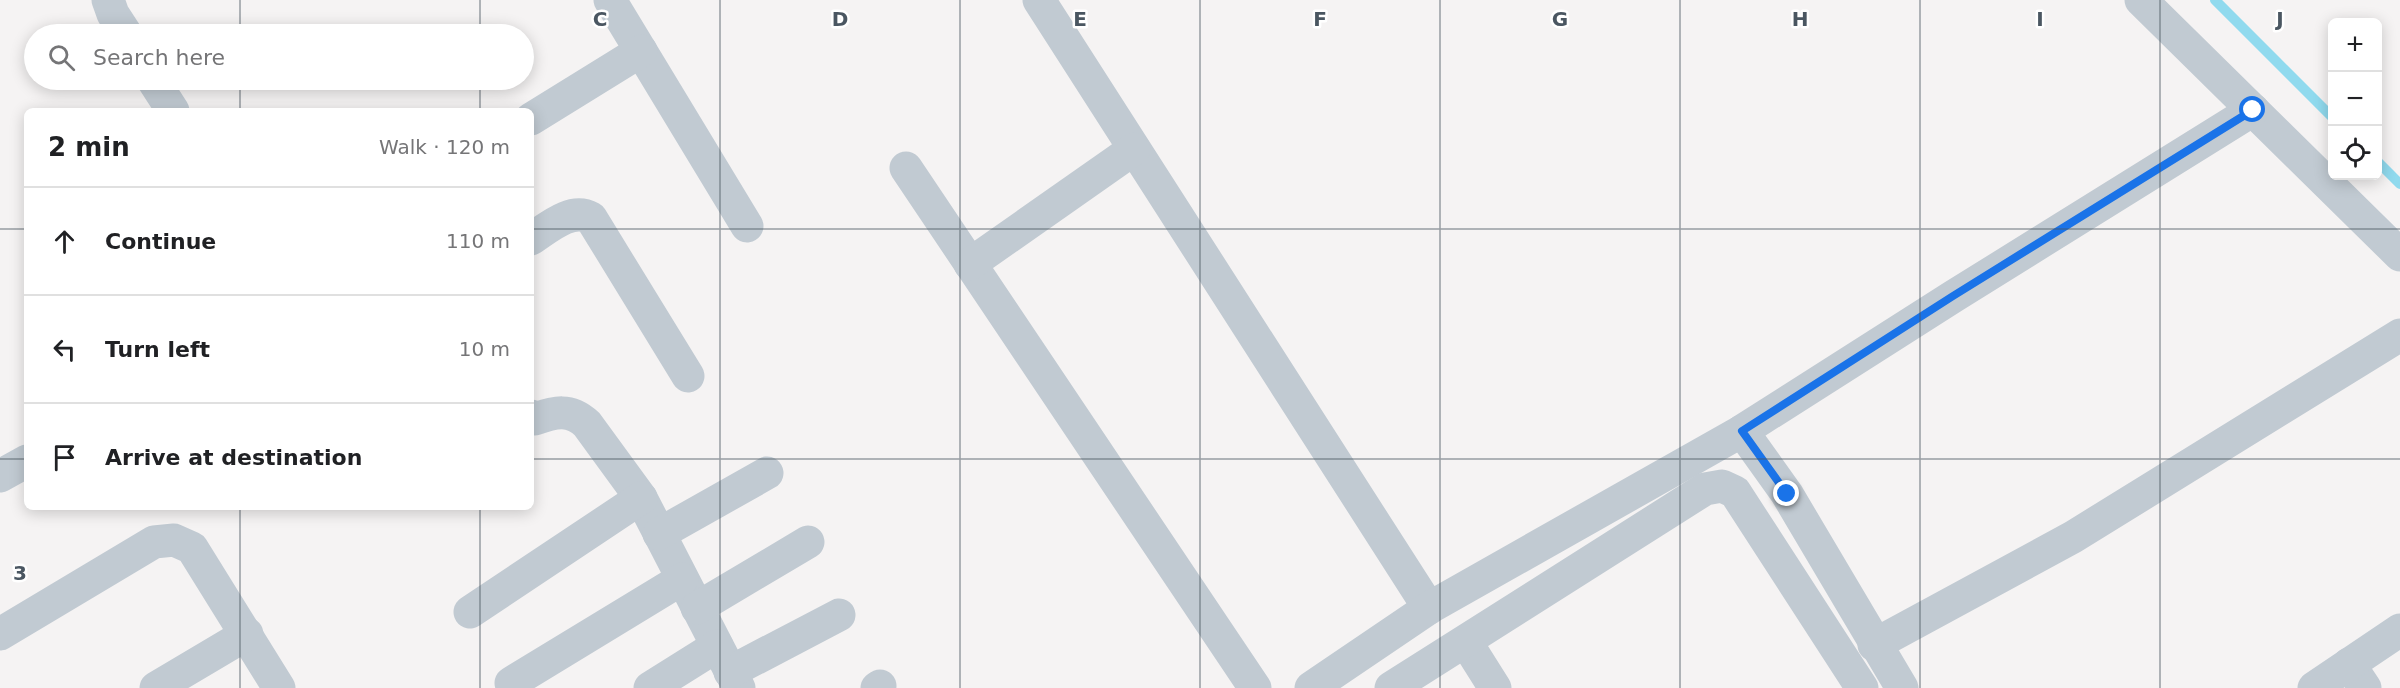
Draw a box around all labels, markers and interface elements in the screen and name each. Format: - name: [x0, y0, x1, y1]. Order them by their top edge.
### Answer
- text: C: [593, 7, 607, 31]
- text: D: [832, 7, 848, 31]
- text: E: [1073, 7, 1087, 31]
- text: F: [1313, 7, 1327, 31]
- text: G: [1552, 7, 1568, 31]
- text: H: [1792, 7, 1808, 31]
- text: I: [2036, 7, 2044, 31]
- text: J: [2274, 7, 2284, 31]
- map controls: [2328, 18, 2382, 180]
- button: +: [2328, 18, 2382, 72]
- search box: [24, 24, 534, 90]
- icon: search: [45, 41, 78, 74]
- text: Search here: [93, 45, 225, 70]
- button: −: [2328, 72, 2382, 126]
- route start: [2239, 96, 2265, 122]
- button: locate: [2328, 126, 2382, 180]
- text: 2 min: [48, 132, 130, 162]
- text: Walk · 120 m: [379, 135, 510, 159]
- icon: ahead: [48, 225, 81, 258]
- text: Continue: [105, 229, 216, 254]
- text: 110 m: [446, 229, 510, 253]
- icon: left: [48, 333, 81, 366]
- text: Turn left: [105, 337, 210, 362]
- text: 10 m: [459, 337, 510, 361]
- icon: arrive: [48, 441, 81, 474]
- text: Arrive at destination: [105, 445, 362, 470]
- route end: [1773, 480, 1799, 506]
- text: 3: [13, 561, 27, 585]

